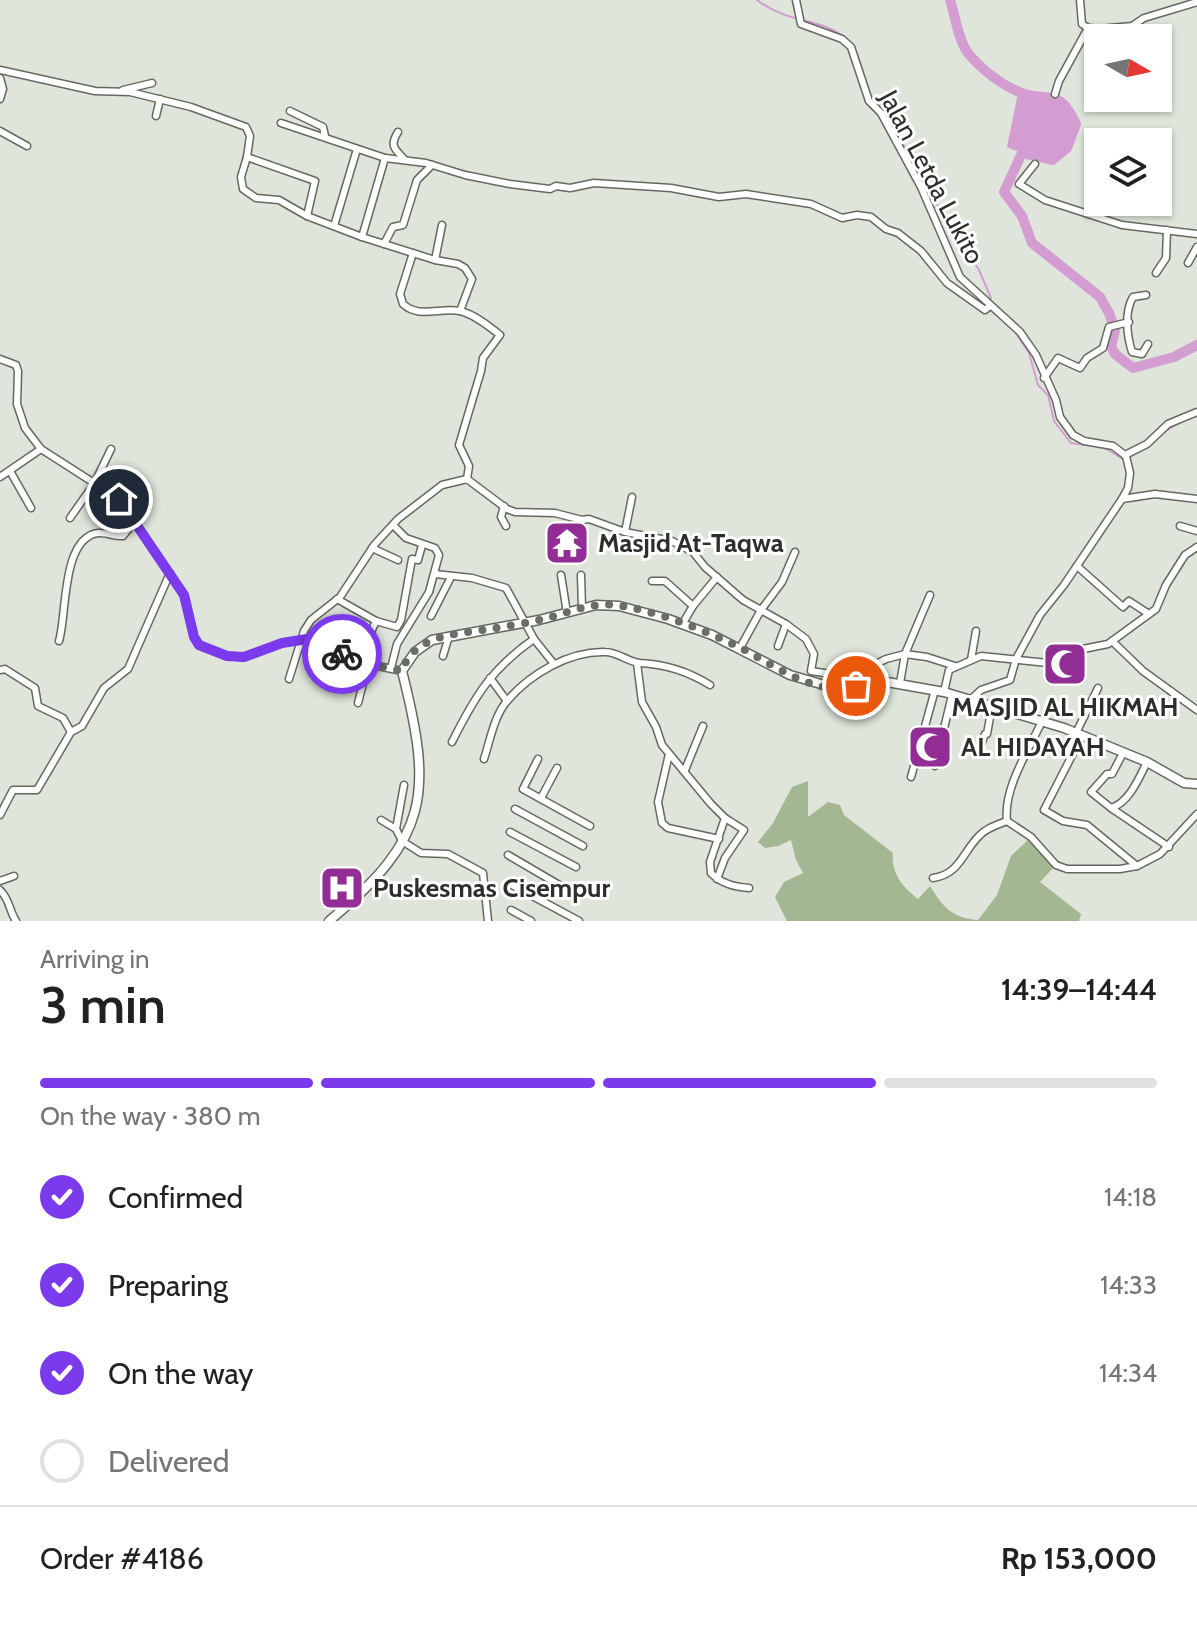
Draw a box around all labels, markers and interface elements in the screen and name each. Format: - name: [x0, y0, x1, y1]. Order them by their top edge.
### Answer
- north arrow: [1084, 24, 1172, 112]
- map controls: [1084, 24, 1172, 216]
- street label: Jalan Letda Lukito: [872, 84, 991, 269]
- button: layers: [1084, 128, 1172, 216]
- pin: [85, 465, 153, 533]
- icon: home: [97, 477, 141, 521]
- temple icon: Masjid At-Taqwa: [543, 519, 591, 567]
- place label: Masjid At-Taqwa: [598, 527, 784, 559]
- courier: [302, 614, 382, 694]
- icon: bike: [320, 632, 364, 676]
- mosque icon: MASJID AL HIKMAH: [1041, 640, 1089, 688]
- pin: [822, 652, 890, 720]
- icon: bag: [834, 664, 878, 708]
- place label: MASJID AL HIKMAH: [952, 691, 1178, 723]
- mosque icon: AL HIDAYAH: [906, 723, 954, 771]
- place label: AL HIDAYAH: [961, 731, 1105, 763]
- hospital icon: Puskesmas Cisempur: [318, 864, 366, 912]
- place label: Puskesmas Cisempur: [373, 872, 610, 904]
- text: Arriving in: [40, 943, 150, 975]
- text: 14:39–14:44: [1001, 971, 1157, 1008]
- text: 3 min: [40, 973, 166, 1036]
- text: On the way · 380 m: [40, 1100, 261, 1132]
- icon: check: [40, 1175, 84, 1219]
- text: Confirmed: [108, 1179, 243, 1216]
- text: 14:18: [1104, 1181, 1157, 1213]
- icon: check: [40, 1263, 84, 1307]
- text: Preparing: [108, 1267, 228, 1304]
- text: 14:33: [1100, 1269, 1157, 1301]
- icon: check: [40, 1351, 84, 1395]
- text: On the way: [108, 1355, 253, 1392]
- text: 14:34: [1099, 1357, 1157, 1389]
- text: Delivered: [108, 1443, 229, 1480]
- text: Order #4186: [40, 1540, 204, 1577]
- text: Rp 153,000: [1001, 1540, 1157, 1577]

